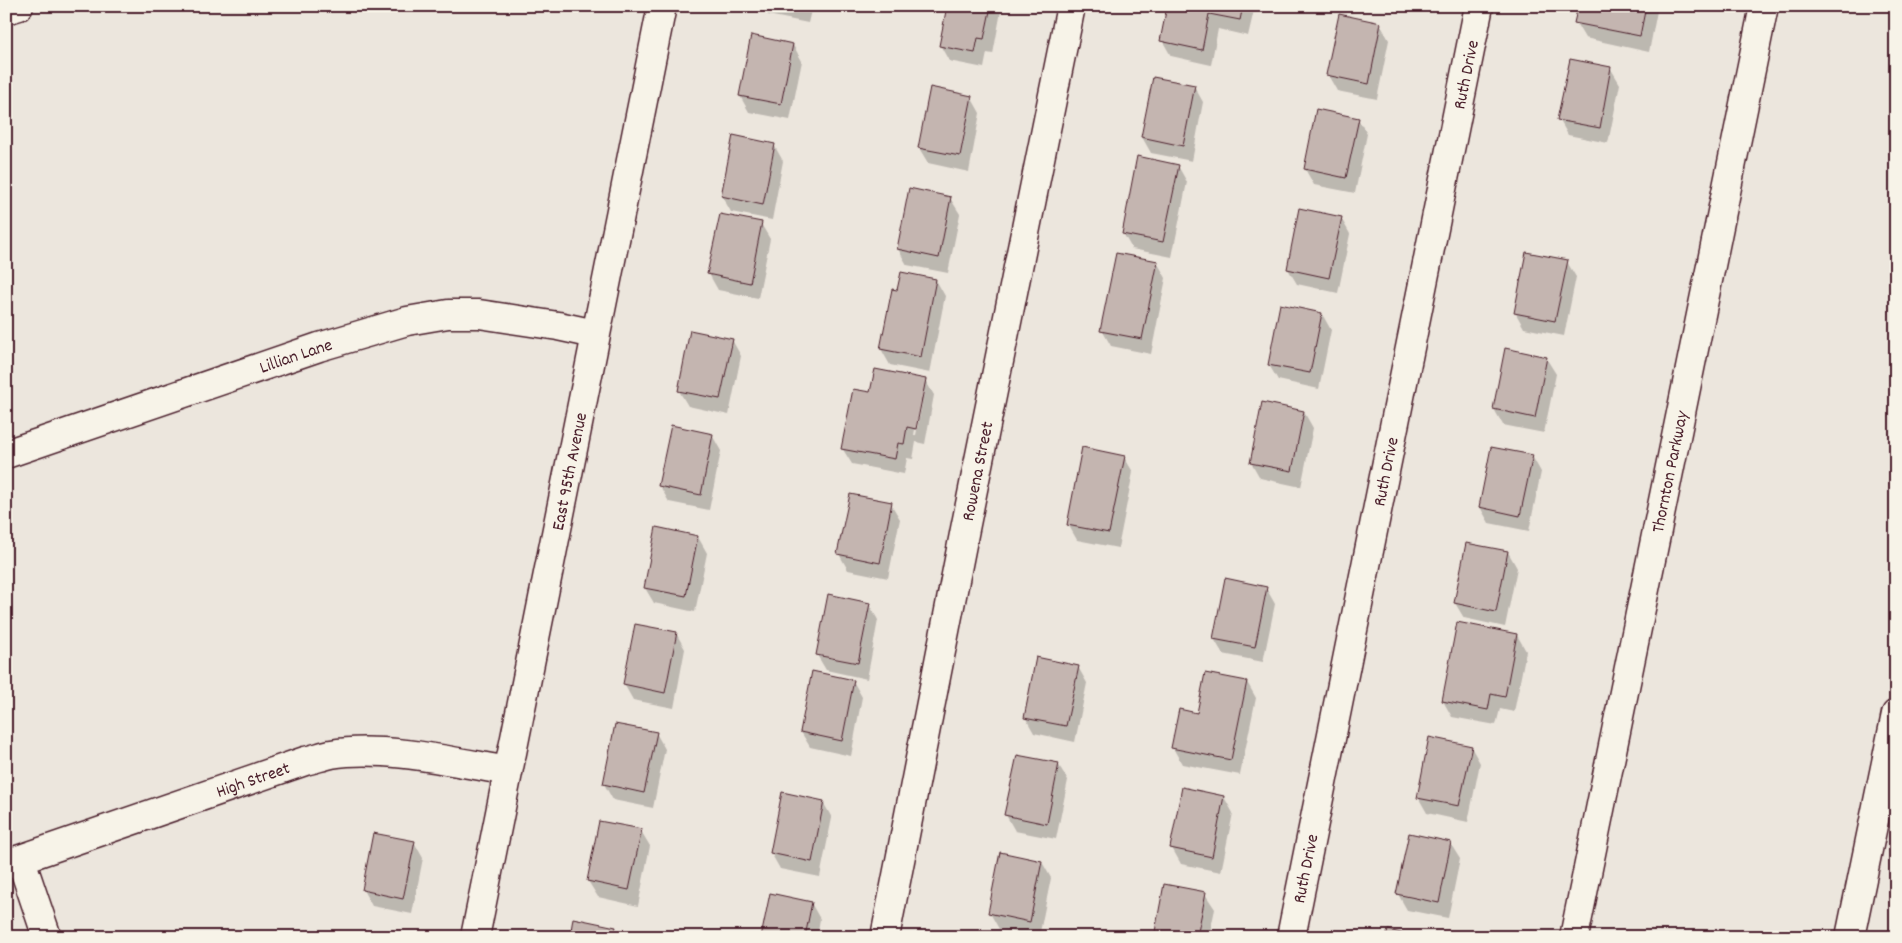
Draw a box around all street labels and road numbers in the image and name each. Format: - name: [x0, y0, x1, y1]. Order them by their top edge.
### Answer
- street label: Ruth Drive: [1448, 38, 1487, 112]
- street label: Lillian Lane: [257, 334, 336, 381]
- street label: Thornton Parkway: [1647, 408, 1696, 535]
- street label: East 95th Avenue: [547, 410, 595, 533]
- street label: Rowena Street: [957, 419, 1002, 523]
- street label: Ruth Drive: [1368, 435, 1407, 509]
- street label: High Street: [213, 757, 294, 806]
- street label: Ruth Drive: [1288, 832, 1327, 906]

